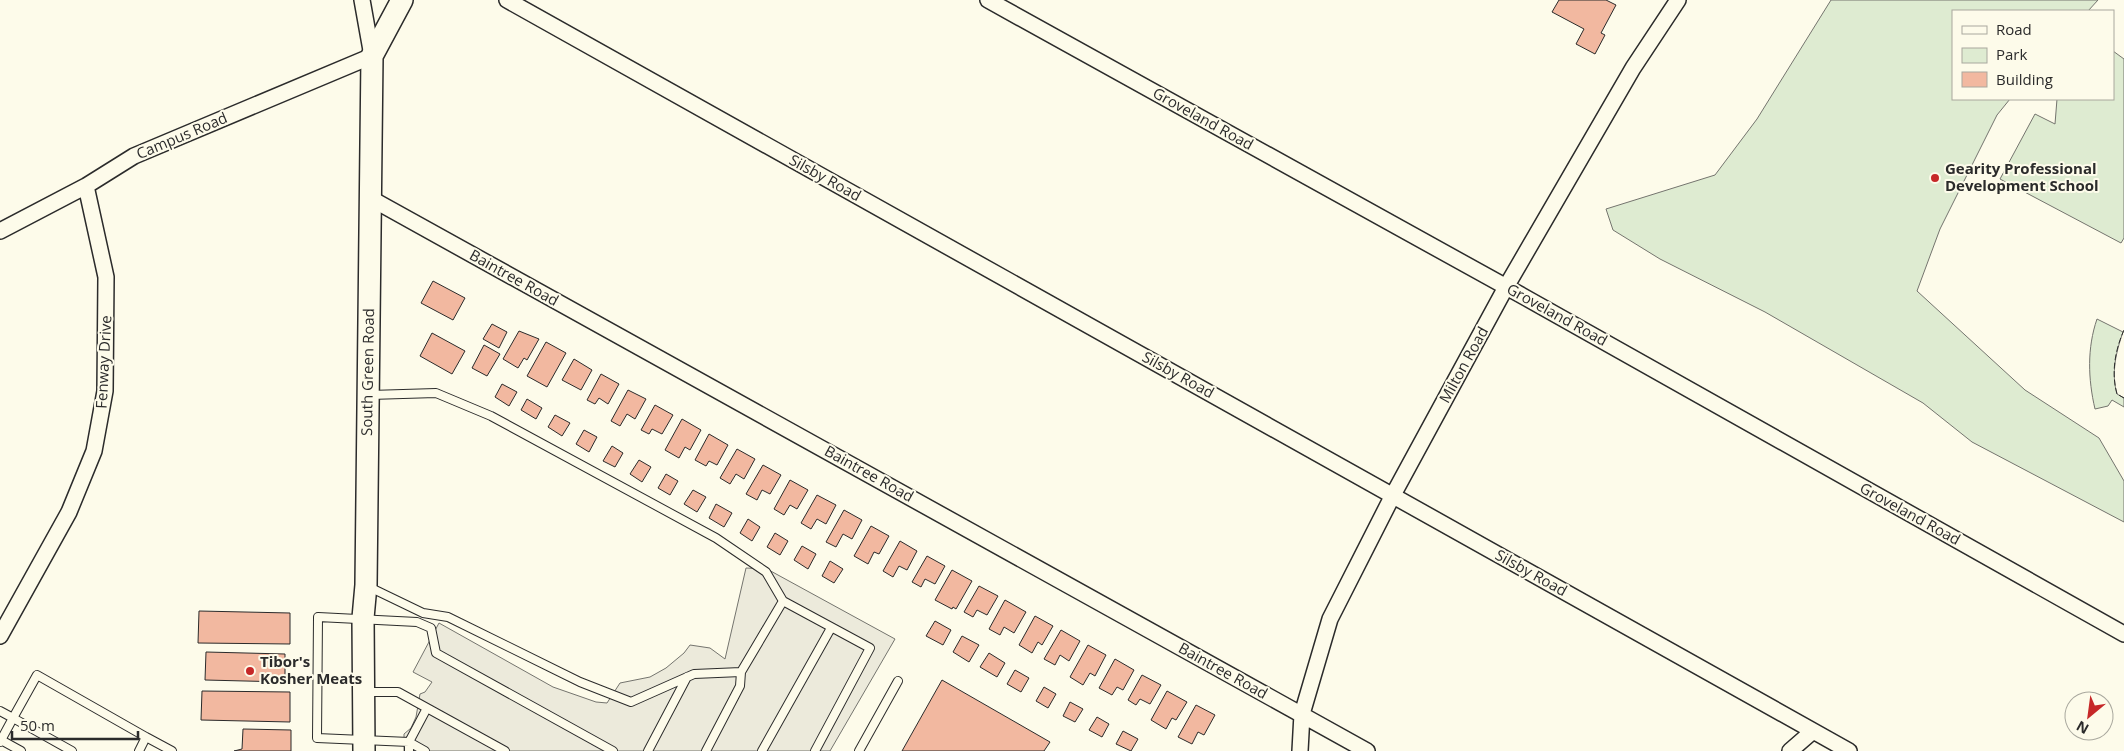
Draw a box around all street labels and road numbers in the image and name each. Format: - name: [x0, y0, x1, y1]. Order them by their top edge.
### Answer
- street label: Groveland Road: [1150, 82, 1257, 154]
- street label: Campus Road: [133, 107, 230, 163]
- street label: Silsby Road: [786, 149, 865, 205]
- street label: Baintree Road: [466, 244, 563, 310]
- street label: Groveland Road: [1504, 278, 1611, 350]
- street label: South Green Road: [356, 308, 378, 436]
- street label: Fenway Drive: [91, 315, 115, 409]
- street label: Milton Road: [1434, 323, 1492, 406]
- street label: Silsby Road: [1139, 346, 1218, 402]
- street label: Baintree Road: [821, 440, 918, 506]
- street label: Groveland Road: [1857, 477, 1964, 549]
- street label: Silsby Road: [1492, 544, 1571, 600]
- street label: Baintree Road: [1175, 637, 1272, 703]

